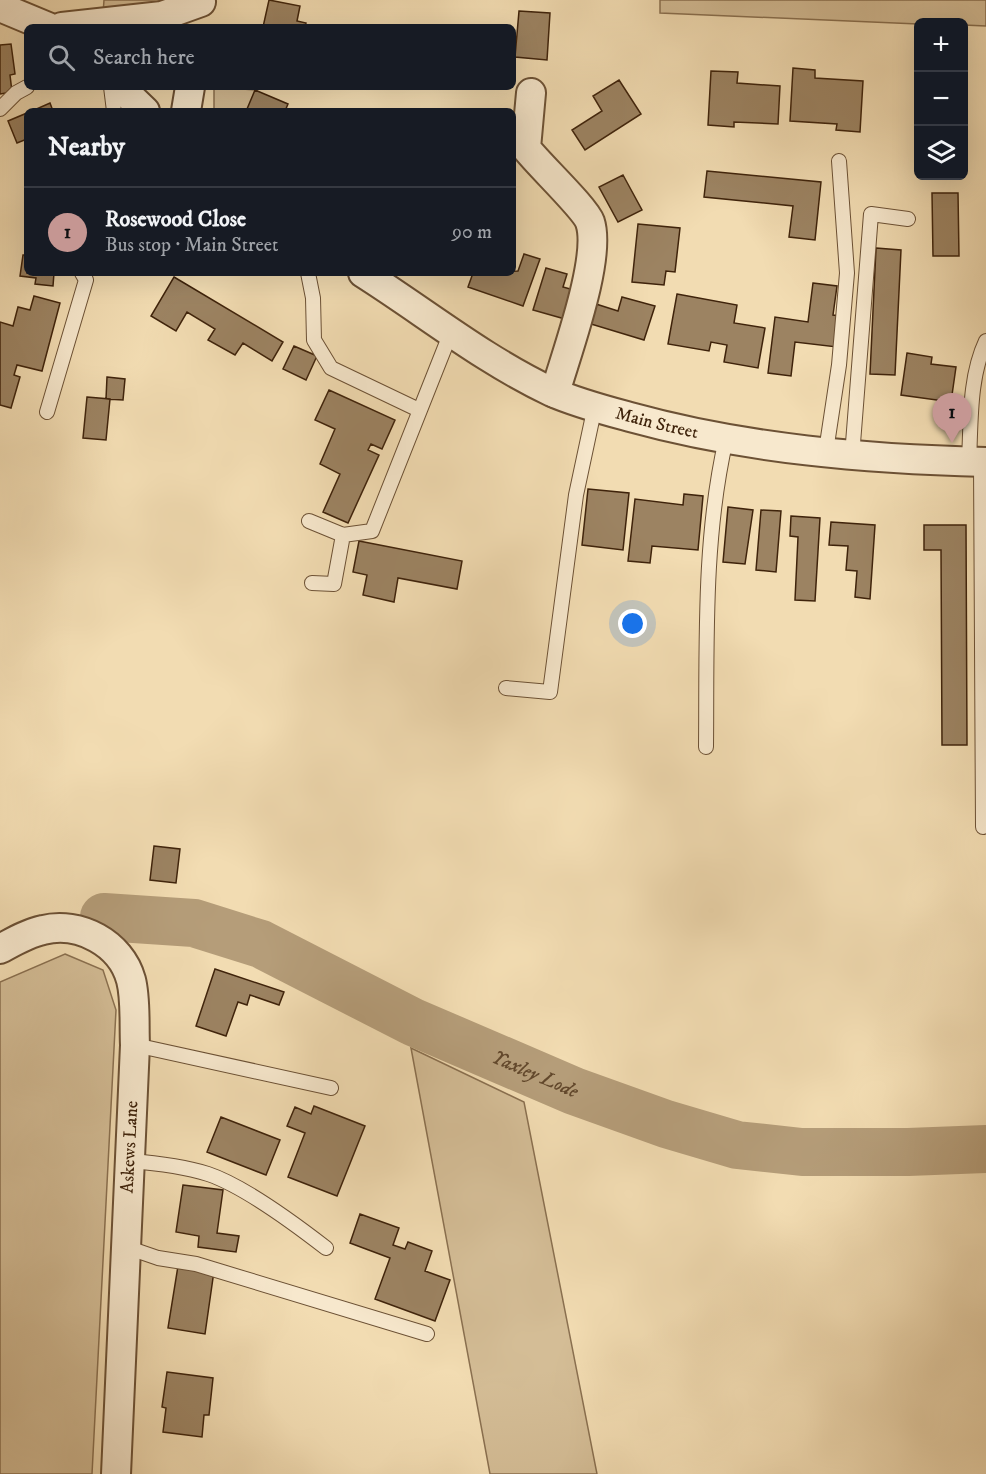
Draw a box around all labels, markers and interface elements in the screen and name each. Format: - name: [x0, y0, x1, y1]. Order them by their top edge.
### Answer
- map controls: [914, 18, 968, 180]
- button: +: [914, 18, 968, 72]
- search box: [24, 24, 516, 90]
- icon: search: [45, 41, 78, 74]
- text: Search here: [93, 44, 195, 71]
- button: −: [914, 72, 968, 126]
- button: layers: [914, 126, 968, 180]
- text: Nearby: [48, 131, 125, 164]
- text: Rosewood Close: [105, 206, 246, 233]
- text: 1: [64, 220, 71, 245]
- text: 90 m: [452, 220, 492, 245]
- text: Bus stop · Main Street: [105, 233, 279, 258]
- pin: 1: [932, 394, 972, 443]
- street label: Main Street: [613, 403, 700, 444]
- your location: [618, 609, 647, 638]
- water label: Yaxley Lode: [488, 1045, 583, 1104]
- street label: Askews Lane: [117, 1100, 143, 1194]

